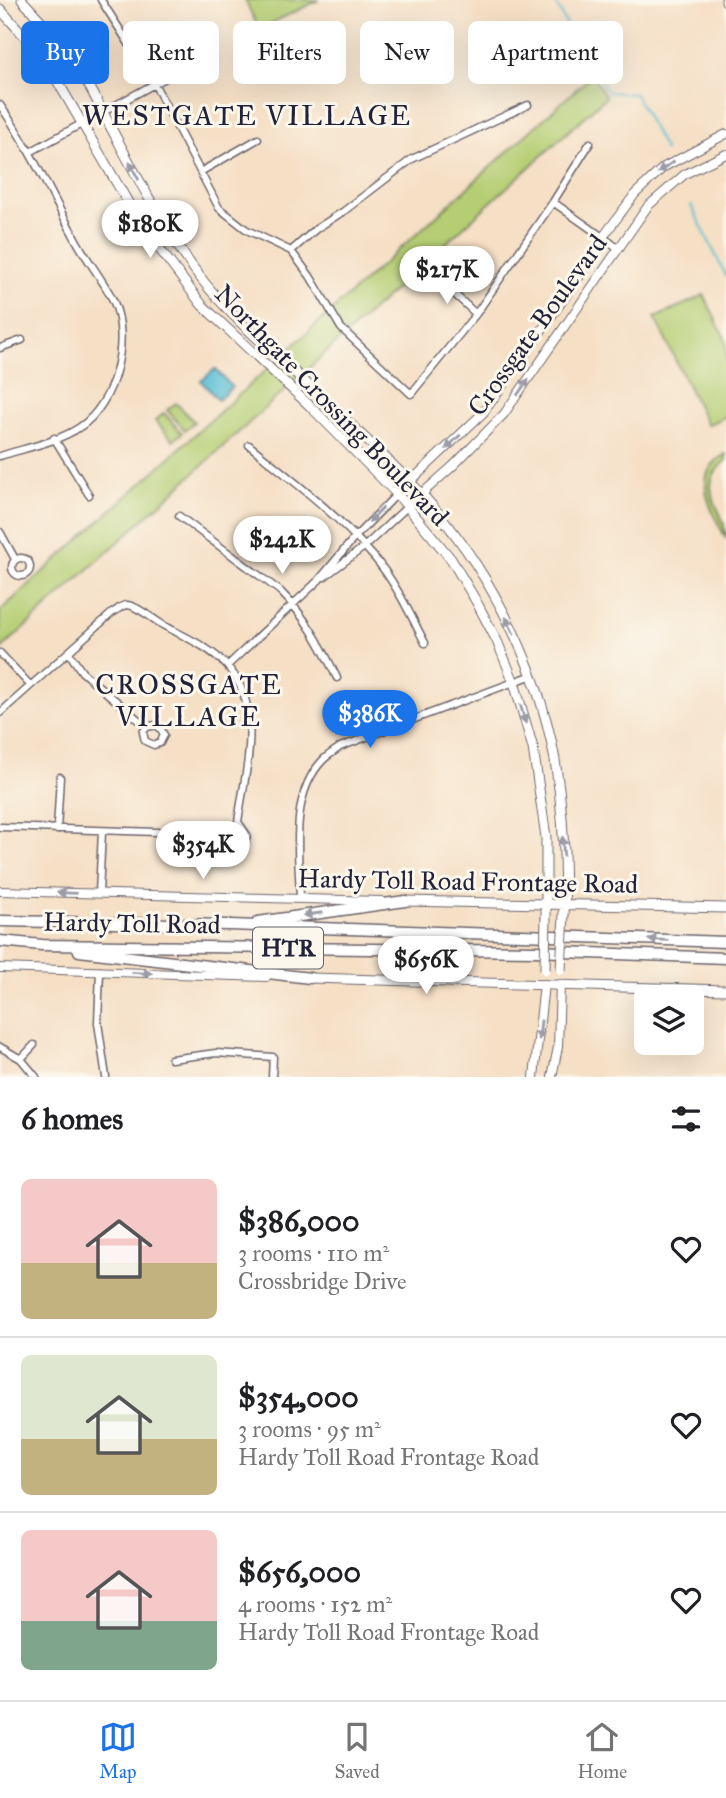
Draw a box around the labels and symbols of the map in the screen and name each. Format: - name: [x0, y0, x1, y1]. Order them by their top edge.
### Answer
- district label: WESTGATE VILLAGE: [82, 98, 412, 133]
- one-way arrow: [657, 160, 675, 174]
- one-way arrow: [128, 161, 140, 181]
- pin: $180K: [101, 201, 199, 260]
- street label: Crossgate Boulevard: [460, 228, 614, 422]
- pin: $217K: [398, 246, 496, 306]
- street label: Northgate Crossing Boulevard: [208, 278, 456, 532]
- one-way arrow: [516, 378, 530, 396]
- one-way arrow: [445, 434, 462, 450]
- one-way arrow: [368, 507, 385, 523]
- pin: $242K: [233, 516, 331, 576]
- one-way arrow: [504, 616, 515, 636]
- district label: CROSSGATE VILLAGE: [95, 667, 283, 734]
- pin: $386K: [321, 690, 419, 750]
- one-way arrow: [519, 703, 529, 724]
- pin: $354K: [154, 822, 252, 881]
- one-way arrow: [557, 835, 568, 857]
- street label: Hardy Toll Road Frontage Road: [297, 862, 639, 900]
- one-way arrow: [56, 887, 78, 898]
- street label: Hardy Toll Road: [43, 905, 221, 941]
- one-way arrow: [302, 909, 324, 920]
- road number: HTR: [253, 928, 323, 968]
- one-way arrow: [647, 934, 669, 946]
- pin: $656K: [377, 936, 475, 996]
- one-way arrow: [131, 967, 153, 978]
- one-way arrow: [534, 1020, 545, 1042]

